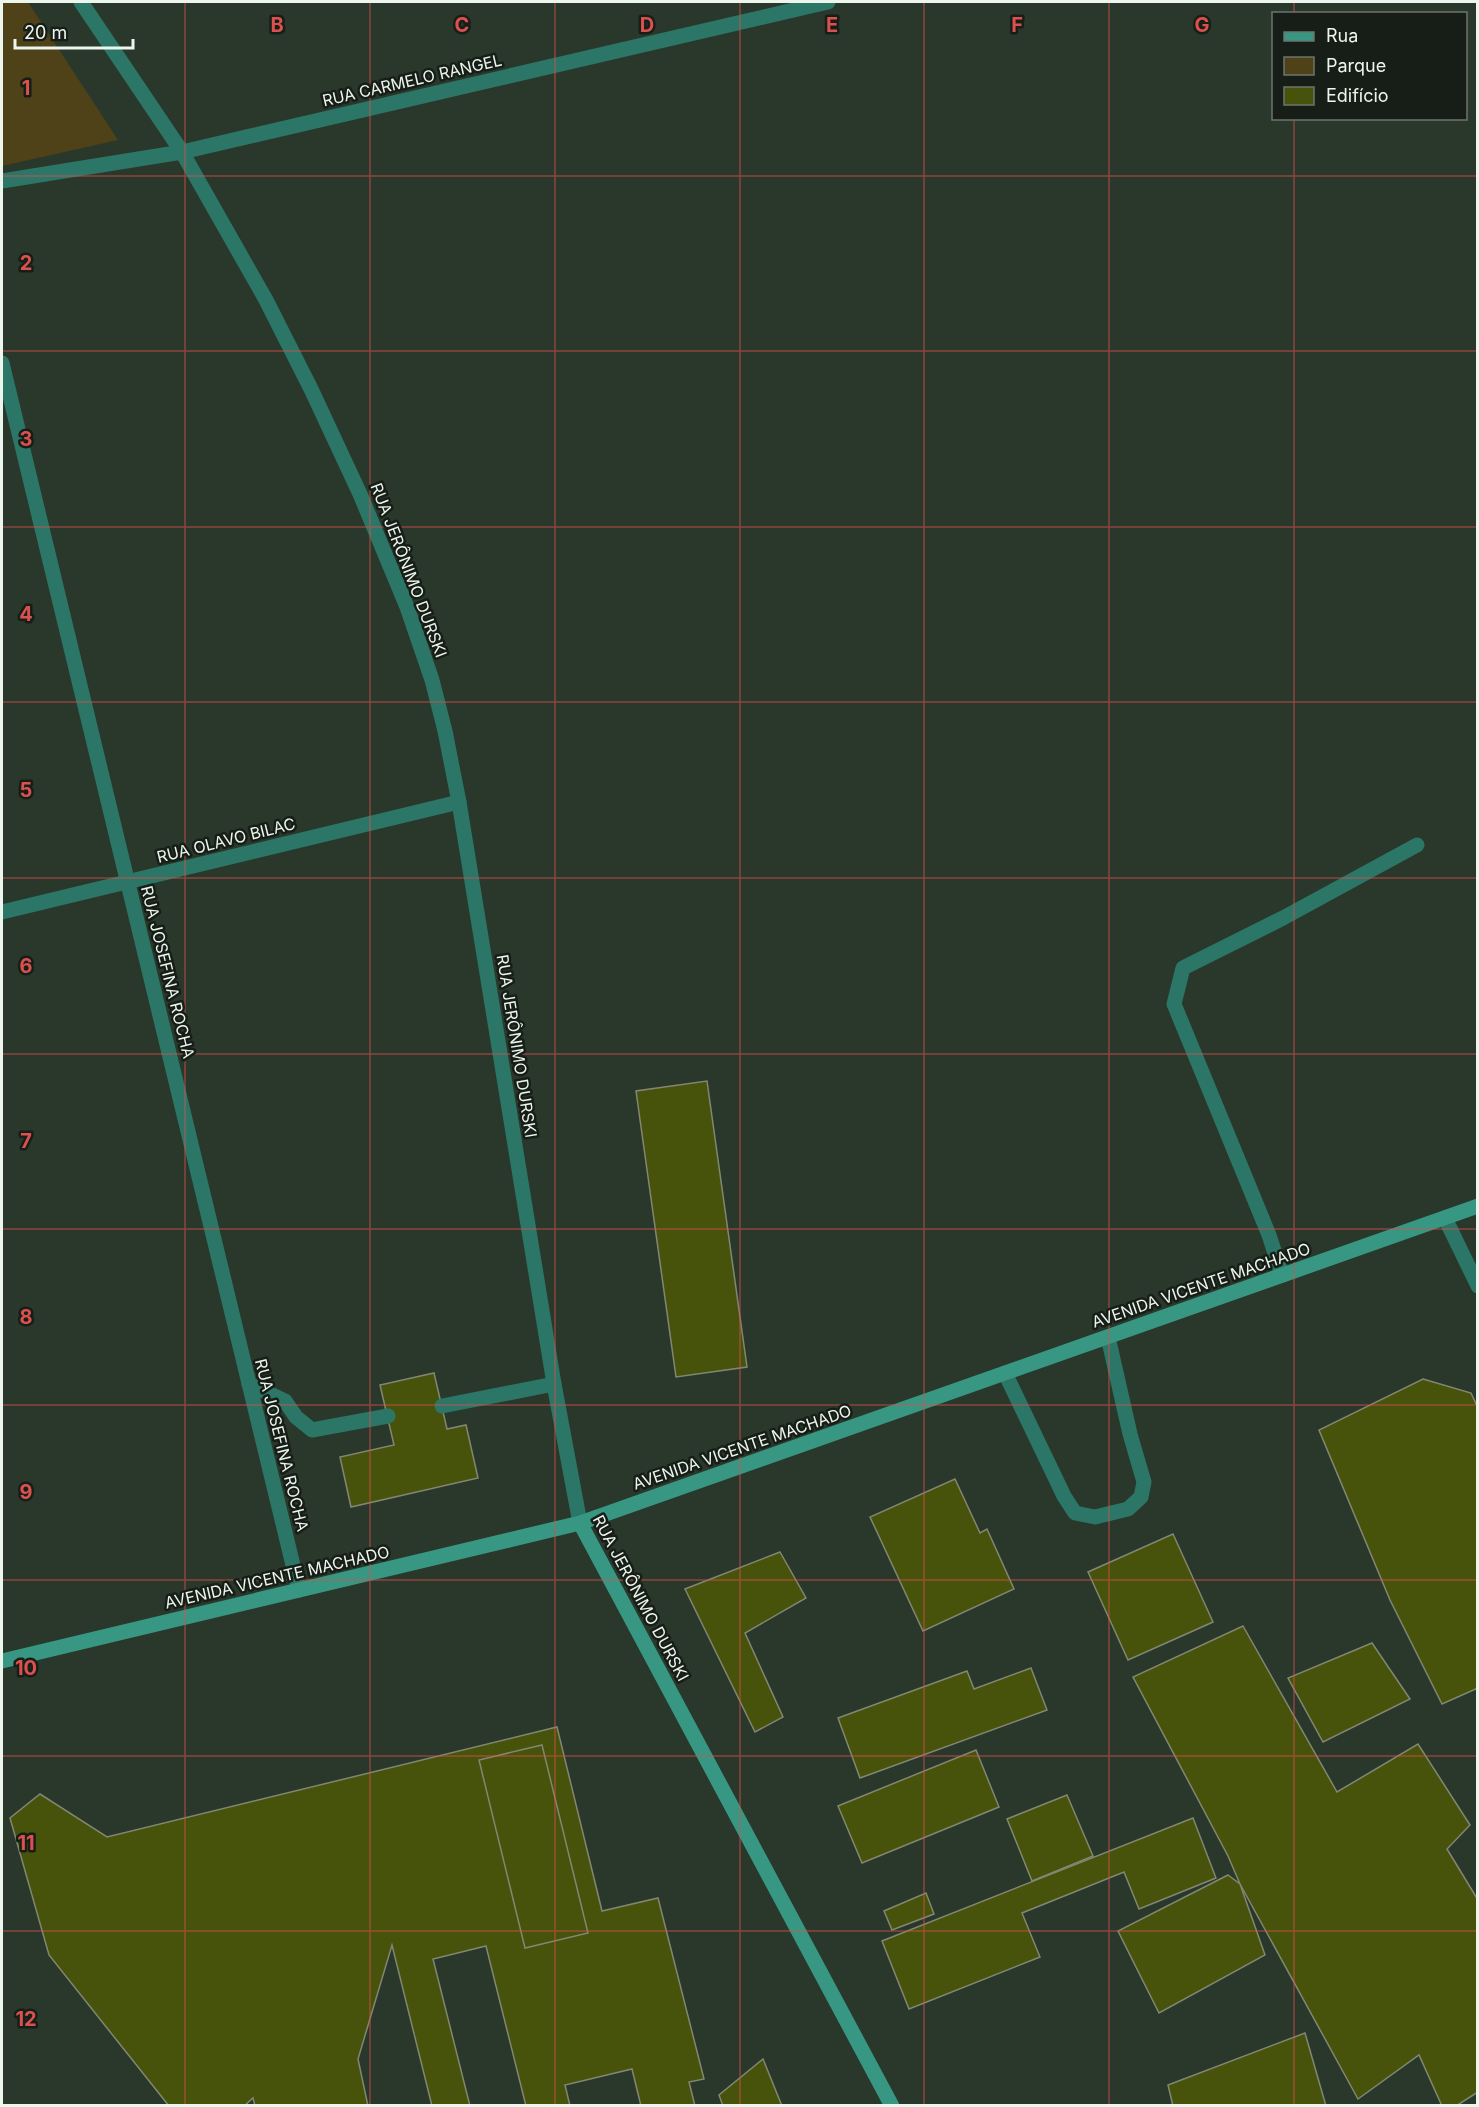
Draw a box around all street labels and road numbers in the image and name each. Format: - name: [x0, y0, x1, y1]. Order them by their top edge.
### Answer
- street label: RUA CARMELO RANGEL: [320, 50, 504, 110]
- street label: RUA JERÔNIMO DURSKI: [366, 480, 452, 660]
- street label: RUA OLAVO BILAC: [155, 813, 297, 867]
- street label: RUA JOSEFINA ROCHA: [137, 884, 199, 1060]
- street label: RUA JERÔNIMO DURSKI: [493, 953, 541, 1139]
- street label: AVENIDA VICENTE MACHADO: [1089, 1238, 1313, 1332]
- street label: RUA JOSEFINA ROCHA: [251, 1357, 313, 1533]
- street label: AVENIDA VICENTE MACHADO: [630, 1400, 854, 1494]
- street label: RUA JERÔNIMO DURSKI: [589, 1511, 693, 1685]
- street label: AVENIDA VICENTE MACHADO: [163, 1541, 391, 1613]

